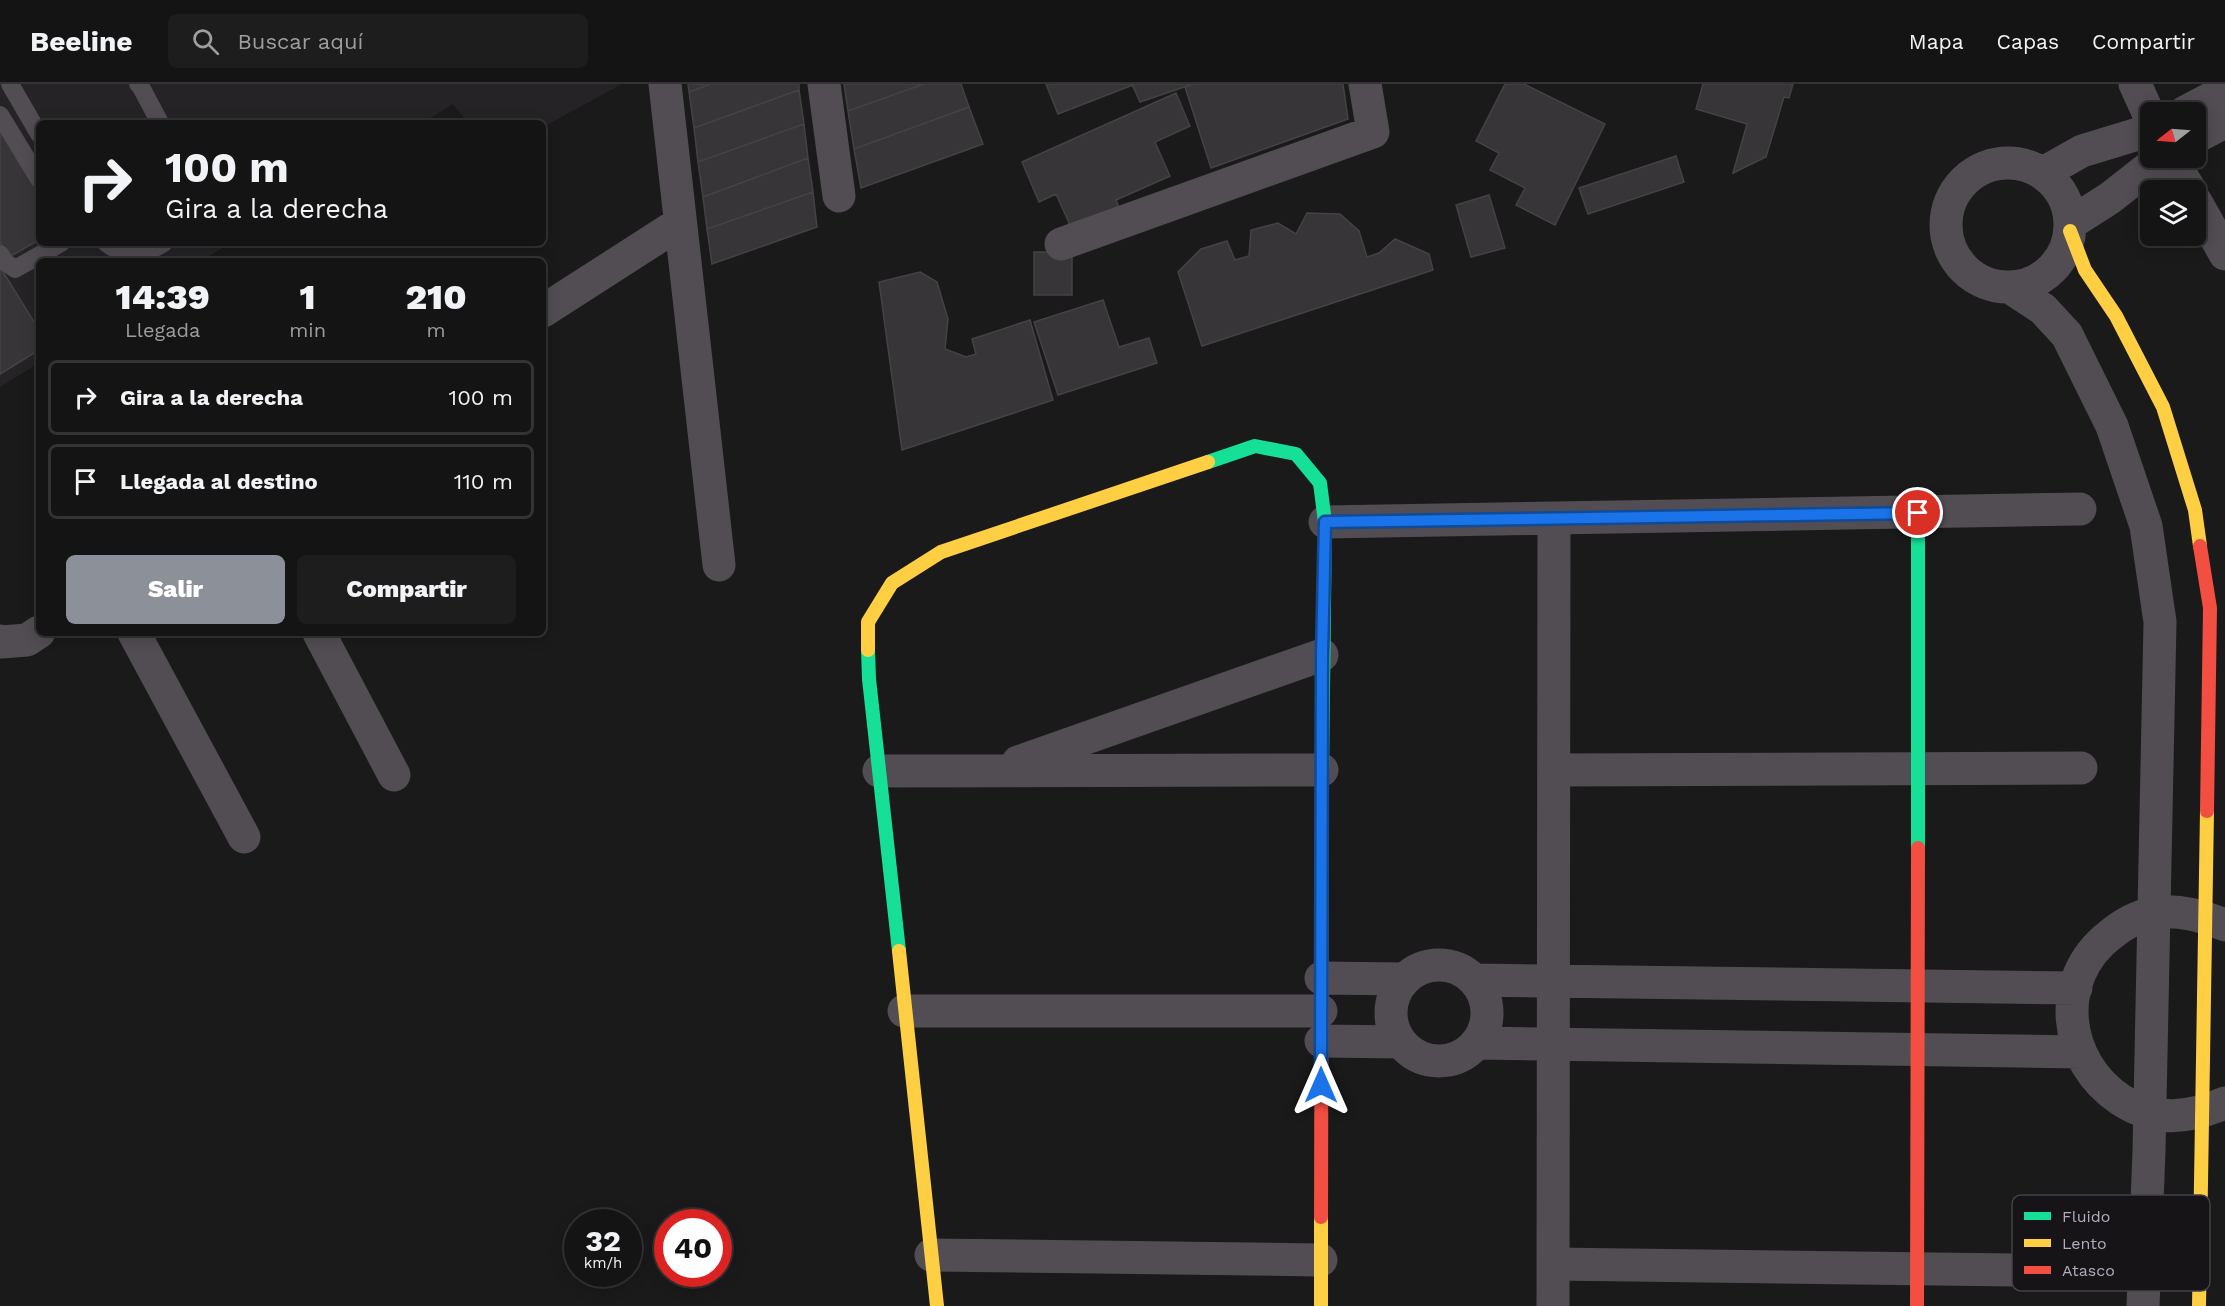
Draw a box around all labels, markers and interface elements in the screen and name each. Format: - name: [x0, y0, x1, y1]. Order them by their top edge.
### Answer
- search box: [168, 14, 588, 68]
- text: Beeline: [30, 25, 132, 58]
- icon: search: [189, 25, 222, 58]
- text: Buscar aquí: [237, 29, 363, 54]
- text: Mapa: [1909, 29, 1964, 54]
- text: Capas: [1997, 29, 2059, 54]
- text: Compartir: [2092, 29, 2195, 54]
- north arrow: [2140, 102, 2206, 168]
- map controls: [2140, 102, 2206, 246]
- text: 100 m: [165, 143, 289, 192]
- icon: right: [66, 144, 144, 222]
- button: layers: [2140, 180, 2206, 246]
- text: Gira a la derecha: [165, 193, 388, 225]
- text: 14:39: [115, 276, 210, 318]
- text: 1: [300, 276, 316, 318]
- text: 210: [405, 276, 467, 318]
- text: Llegada: [125, 318, 200, 342]
- text: min: [289, 318, 326, 342]
- text: m: [426, 318, 446, 342]
- icon: right: [69, 381, 102, 414]
- text: Gira a la derecha: [120, 385, 303, 410]
- text: 100 m: [449, 385, 513, 410]
- icon: arrive: [69, 465, 102, 498]
- text: Llegada al destino: [120, 469, 318, 494]
- text: 110 m: [454, 469, 513, 494]
- pin: [1892, 487, 1943, 538]
- icon: arrive: [1901, 496, 1934, 529]
- button: Salir: [66, 555, 285, 624]
- button: Compartir: [297, 555, 516, 624]
- position arrow: [1289, 1053, 1353, 1117]
- legend: [2012, 1195, 2210, 1291]
- text: Fluido: [2062, 1207, 2110, 1226]
- speed limit sign: 40: [654, 1209, 732, 1287]
- text: 32: [585, 1223, 621, 1258]
- text: Lento: [2062, 1234, 2107, 1253]
- text: km/h: [584, 1254, 622, 1272]
- text: Atasco: [2062, 1261, 2115, 1280]

